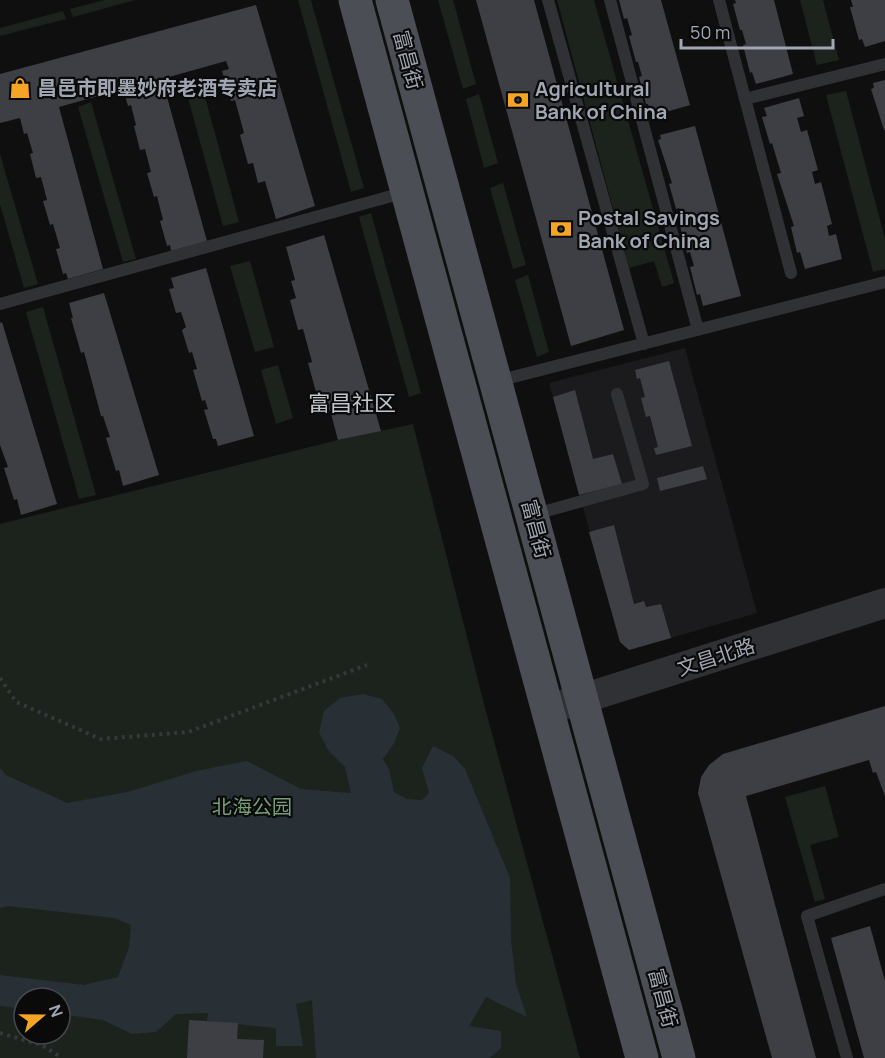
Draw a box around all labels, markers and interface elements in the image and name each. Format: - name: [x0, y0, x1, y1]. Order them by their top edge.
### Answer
- scale bar: [681, 12, 832, 50]
- text: 50 m: [690, 20, 730, 44]
- street label: 富昌街: [388, 27, 429, 92]
- place label: 昌邑市即墨妙府老酒专卖店: [37, 74, 277, 101]
- place label: Agricultural Bank of China: [535, 75, 667, 125]
- shop icon: 昌邑市即墨妙府老酒专卖店: [8, 76, 32, 100]
- bank icon: Agricultural Bank of China: [506, 88, 530, 112]
- place label: Postal Savings Bank of China: [578, 204, 720, 254]
- bank icon: Postal Savings Bank of China: [549, 217, 573, 241]
- district label: 富昌社区: [308, 388, 396, 418]
- street label: 富昌街: [516, 496, 557, 561]
- street label: 文昌北路: [674, 631, 758, 682]
- park label: 北海公园: [212, 793, 292, 820]
- street label: 富昌街: [643, 965, 684, 1030]
- north arrow: [12, 986, 72, 1046]
- text: N: [44, 1002, 68, 1020]

